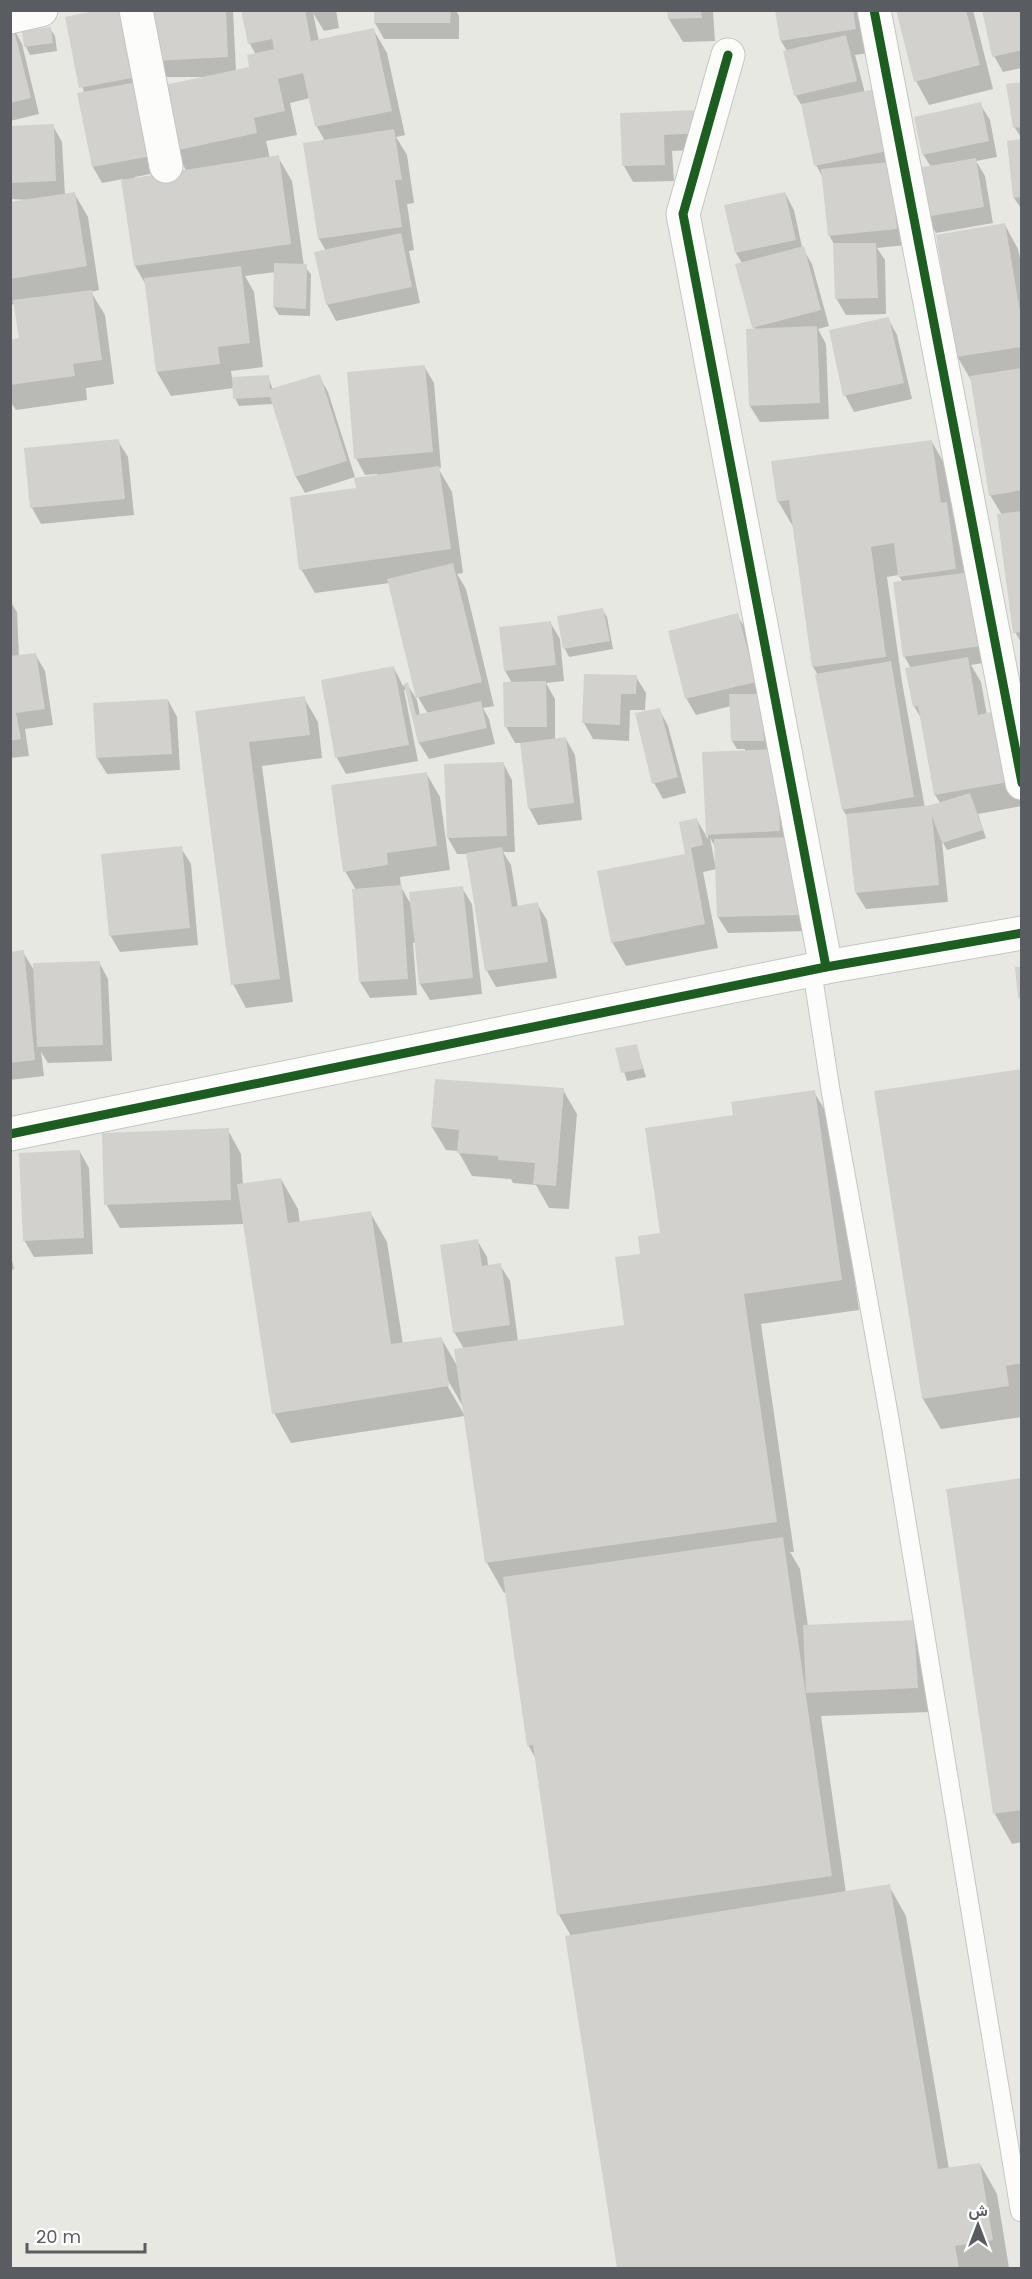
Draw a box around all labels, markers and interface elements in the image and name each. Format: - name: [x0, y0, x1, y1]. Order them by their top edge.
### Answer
- north arrow: [948, 2195, 1008, 2255]
- text: ش: [968, 2199, 988, 2222]
- scale bar: [27, 2216, 146, 2254]
- text: 20 m: [36, 2224, 81, 2249]

